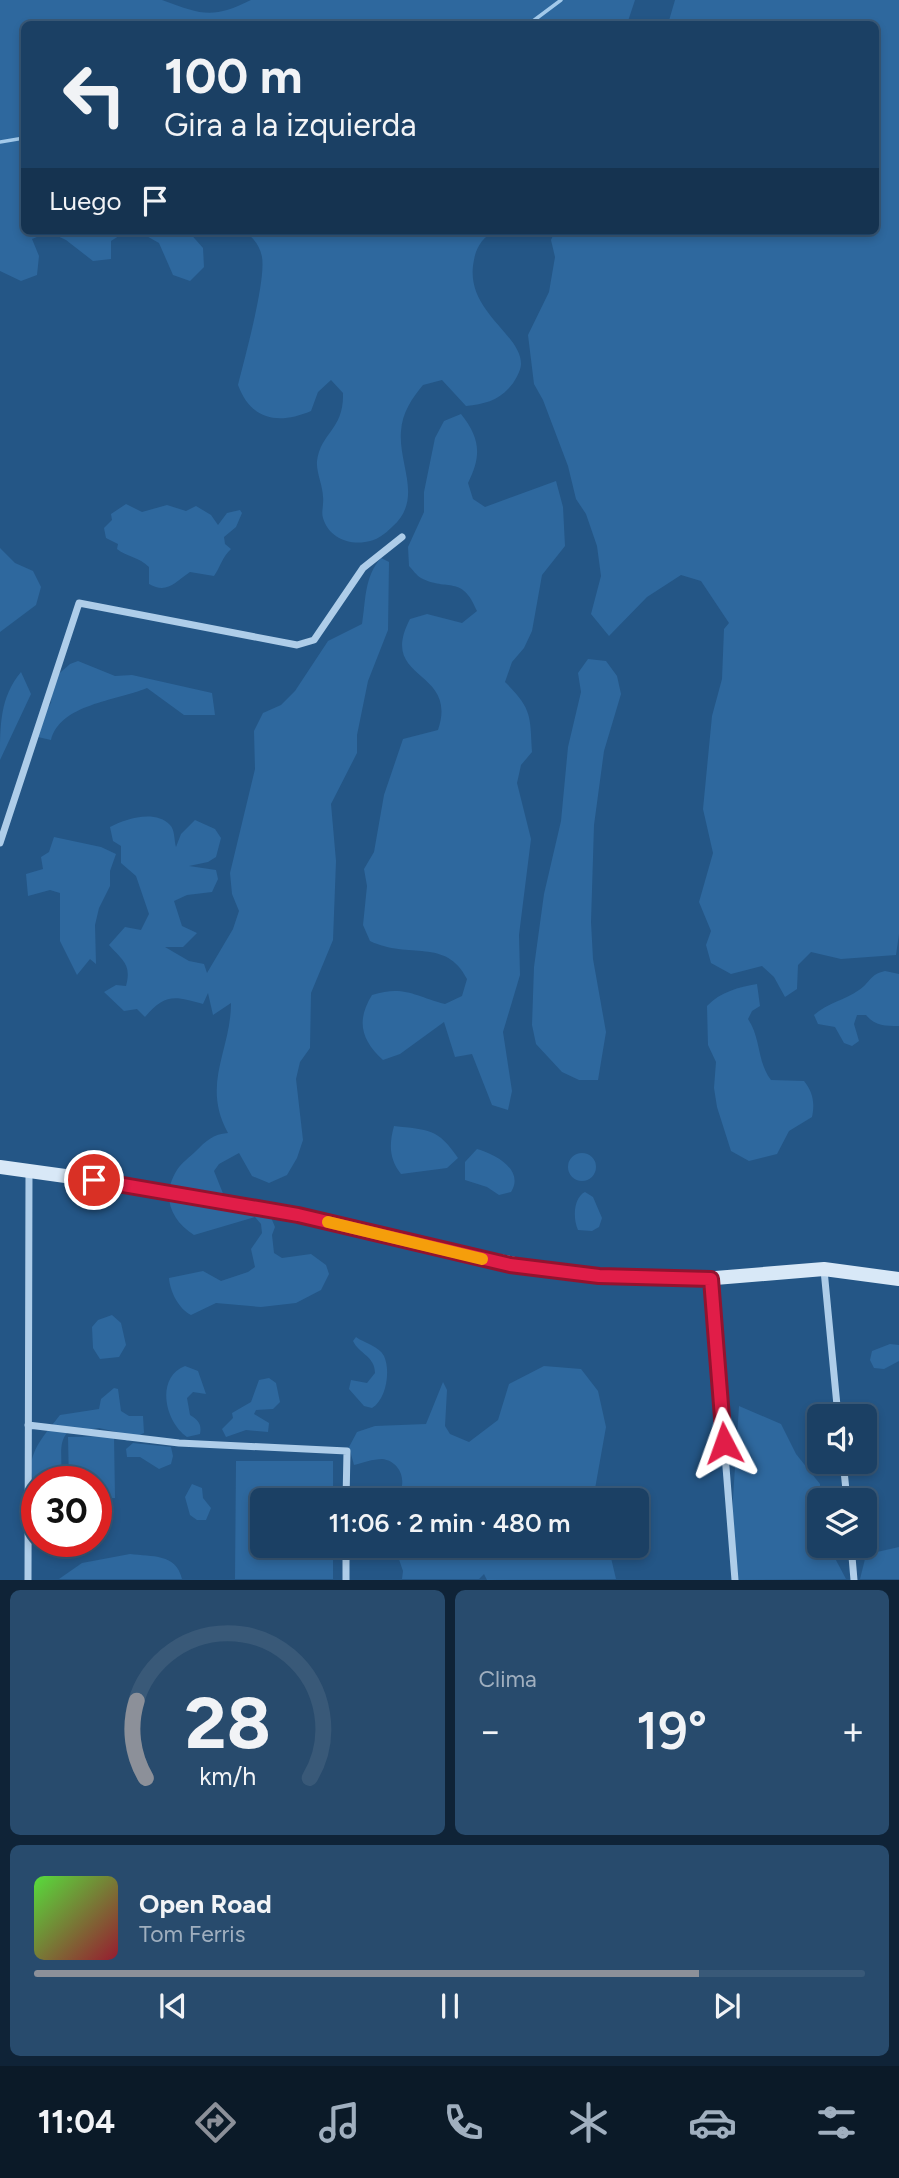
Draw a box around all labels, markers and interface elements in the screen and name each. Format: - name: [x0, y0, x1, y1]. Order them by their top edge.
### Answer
- text: 100 m: [164, 46, 303, 105]
- icon: left: [49, 49, 140, 140]
- text: Gira a la izquierda: [164, 106, 417, 144]
- icon: arrive: [136, 182, 174, 220]
- text: Luego: [49, 185, 122, 217]
- pin: [64, 1150, 124, 1210]
- icon: arrive: [75, 1161, 113, 1199]
- map controls: [807, 1404, 877, 1558]
- button: sound: [807, 1404, 877, 1474]
- position arrow: [687, 1406, 761, 1480]
- speed limit sign: 30: [21, 1466, 112, 1557]
- button: layers: [807, 1488, 877, 1558]
- text: 11:06 · 2 min · 480 m: [329, 1507, 570, 1539]
- text: Clima: [479, 1665, 537, 1693]
- text: 28: [184, 1680, 271, 1767]
- text: 19°: [636, 1700, 707, 1762]
- text: −: [479, 1708, 502, 1754]
- text: +: [841, 1708, 865, 1754]
- text: km/h: [199, 1761, 256, 1791]
- text: Open Road: [139, 1888, 272, 1920]
- text: Tom Ferris: [139, 1920, 245, 1948]
- icon: previous: [154, 1987, 192, 2025]
- icon: pause: [431, 1987, 469, 2025]
- icon: next: [708, 1987, 746, 2025]
- icon: directions: [191, 2098, 240, 2147]
- icon: music: [315, 2098, 364, 2147]
- icon: phone: [439, 2098, 488, 2147]
- icon: climate: [564, 2098, 613, 2147]
- icon: car: [688, 2098, 737, 2147]
- icon: filters: [812, 2098, 861, 2147]
- text: 11:04: [38, 2103, 115, 2141]

